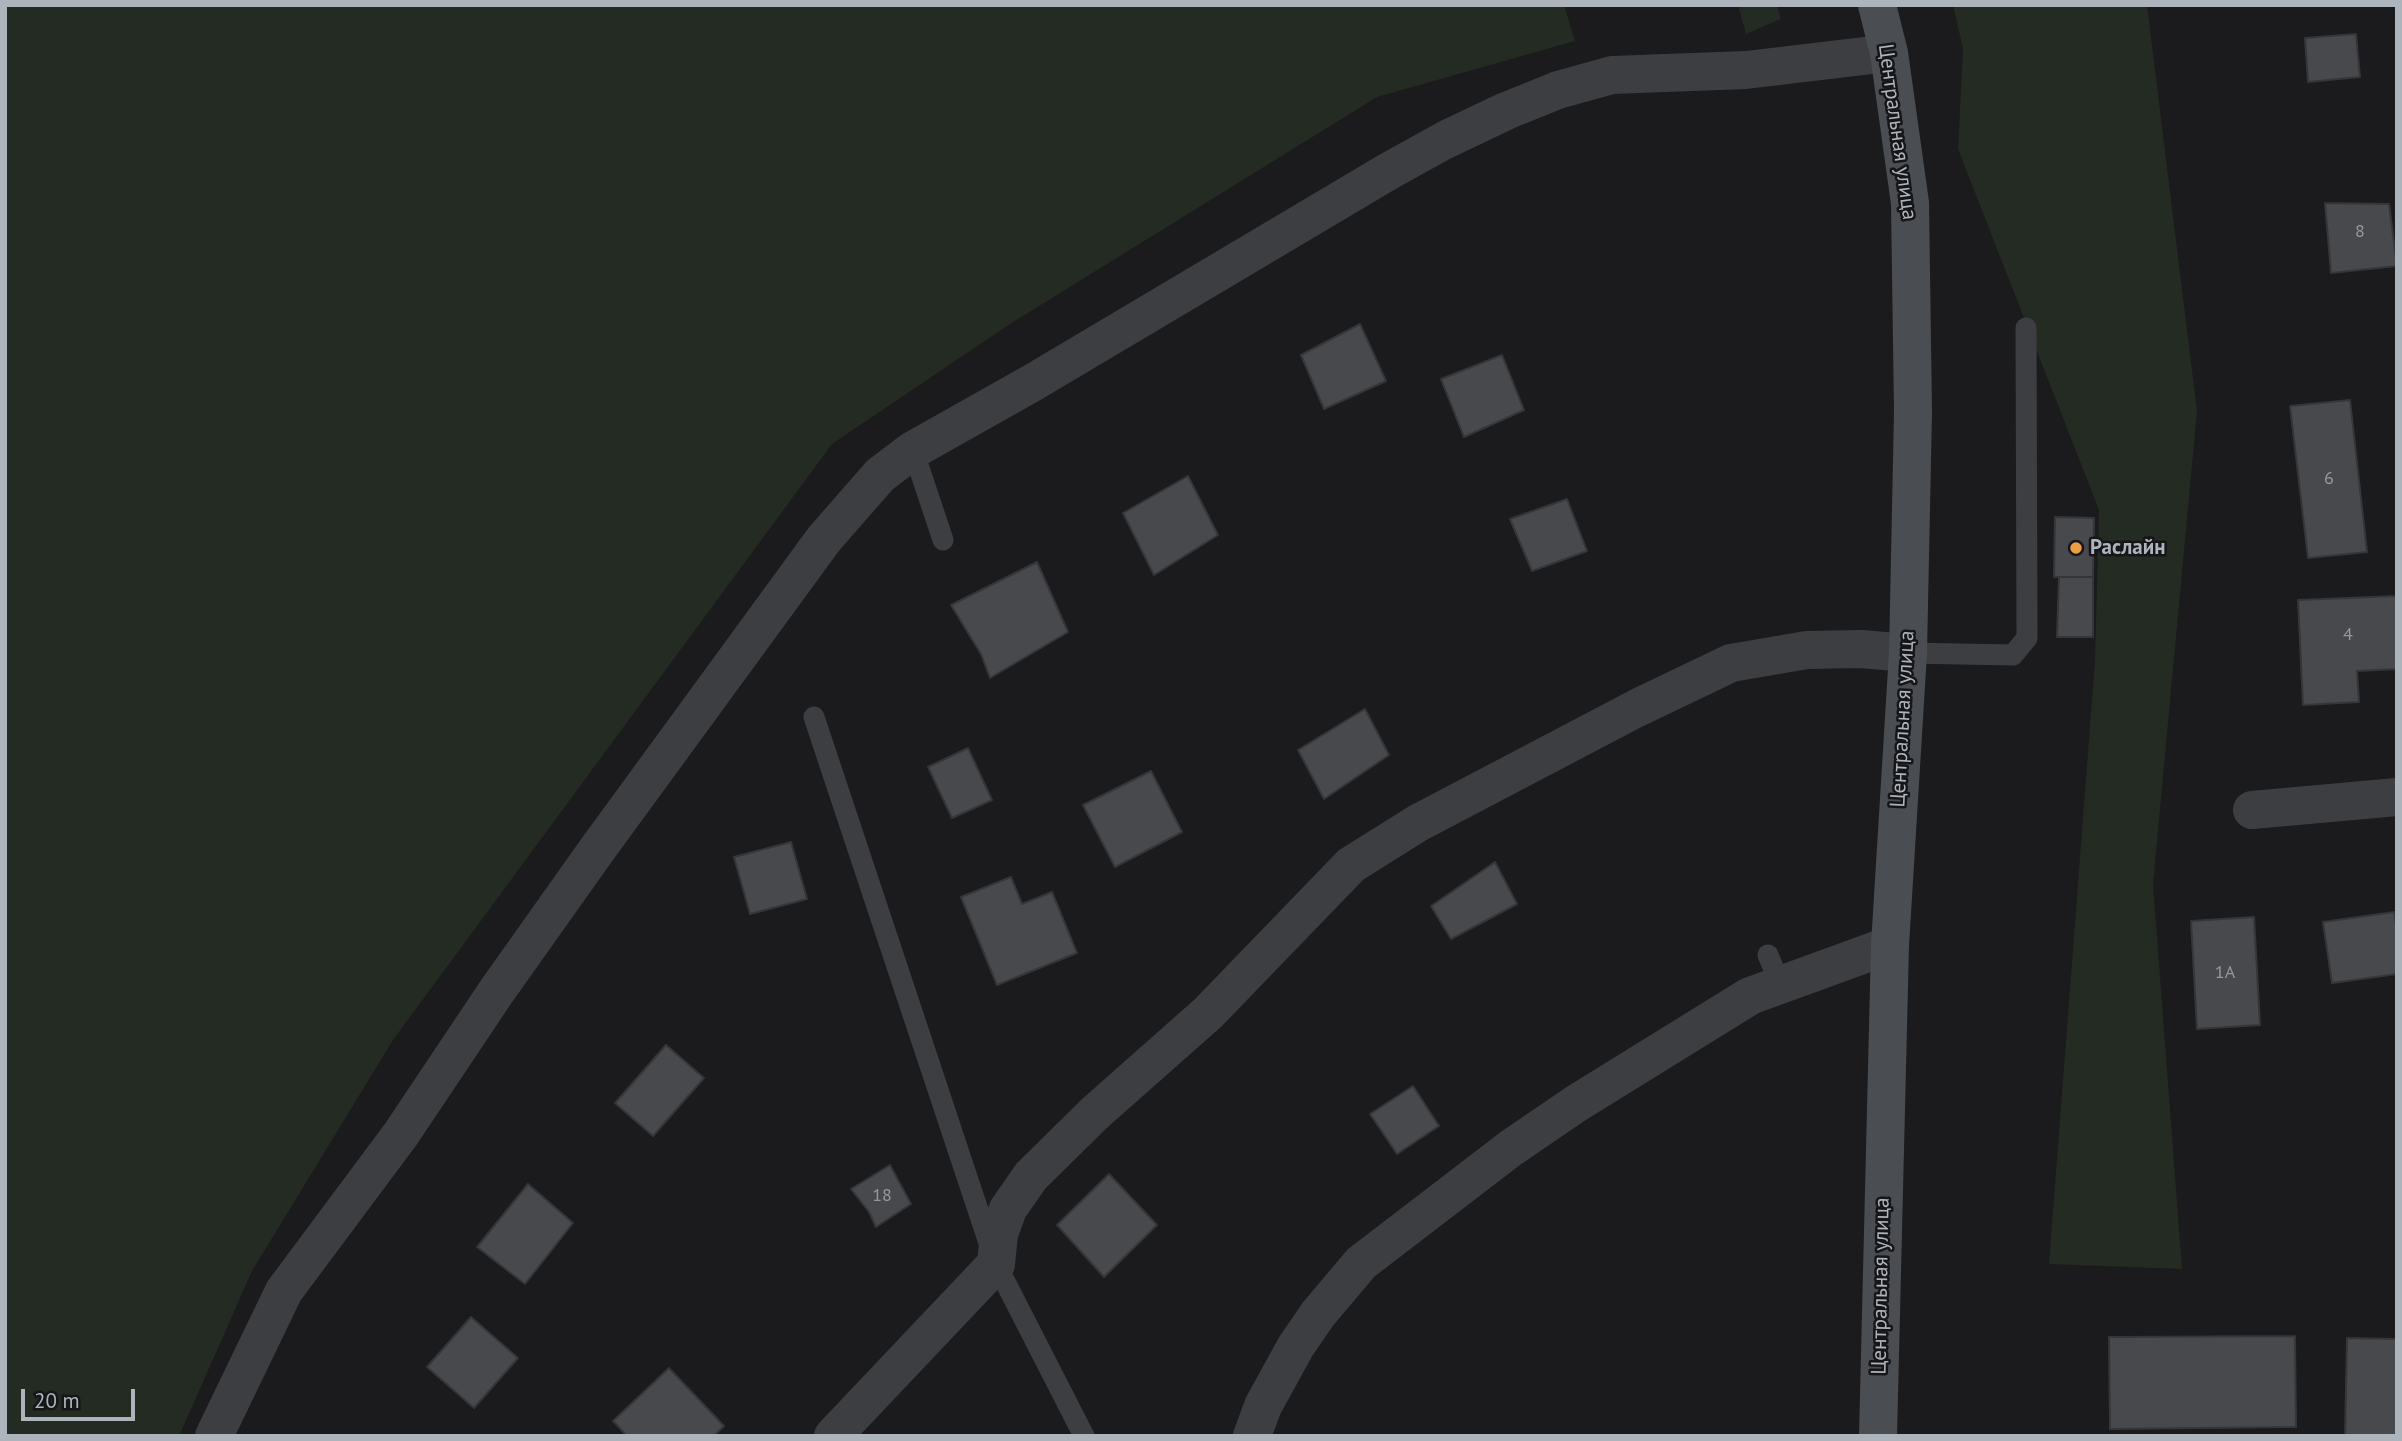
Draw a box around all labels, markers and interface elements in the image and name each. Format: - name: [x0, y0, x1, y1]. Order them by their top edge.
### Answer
- street label: Центральная улица: [1872, 43, 1922, 221]
- house number: 8: [2355, 221, 2365, 243]
- house number: 6: [2324, 468, 2334, 490]
- place label: Раслайн: [2090, 535, 2165, 561]
- marker: Раслайн: [2068, 540, 2084, 556]
- house number: 4: [2343, 624, 2353, 646]
- street label: Центральная улица: [1886, 630, 1920, 808]
- house number: 1А: [2215, 962, 2235, 984]
- house number: 18: [872, 1185, 892, 1207]
- street label: Центральная улица: [1867, 1197, 1895, 1375]
- scale bar: [24, 1374, 138, 1418]
- text: 20 m: [34, 1387, 80, 1414]

